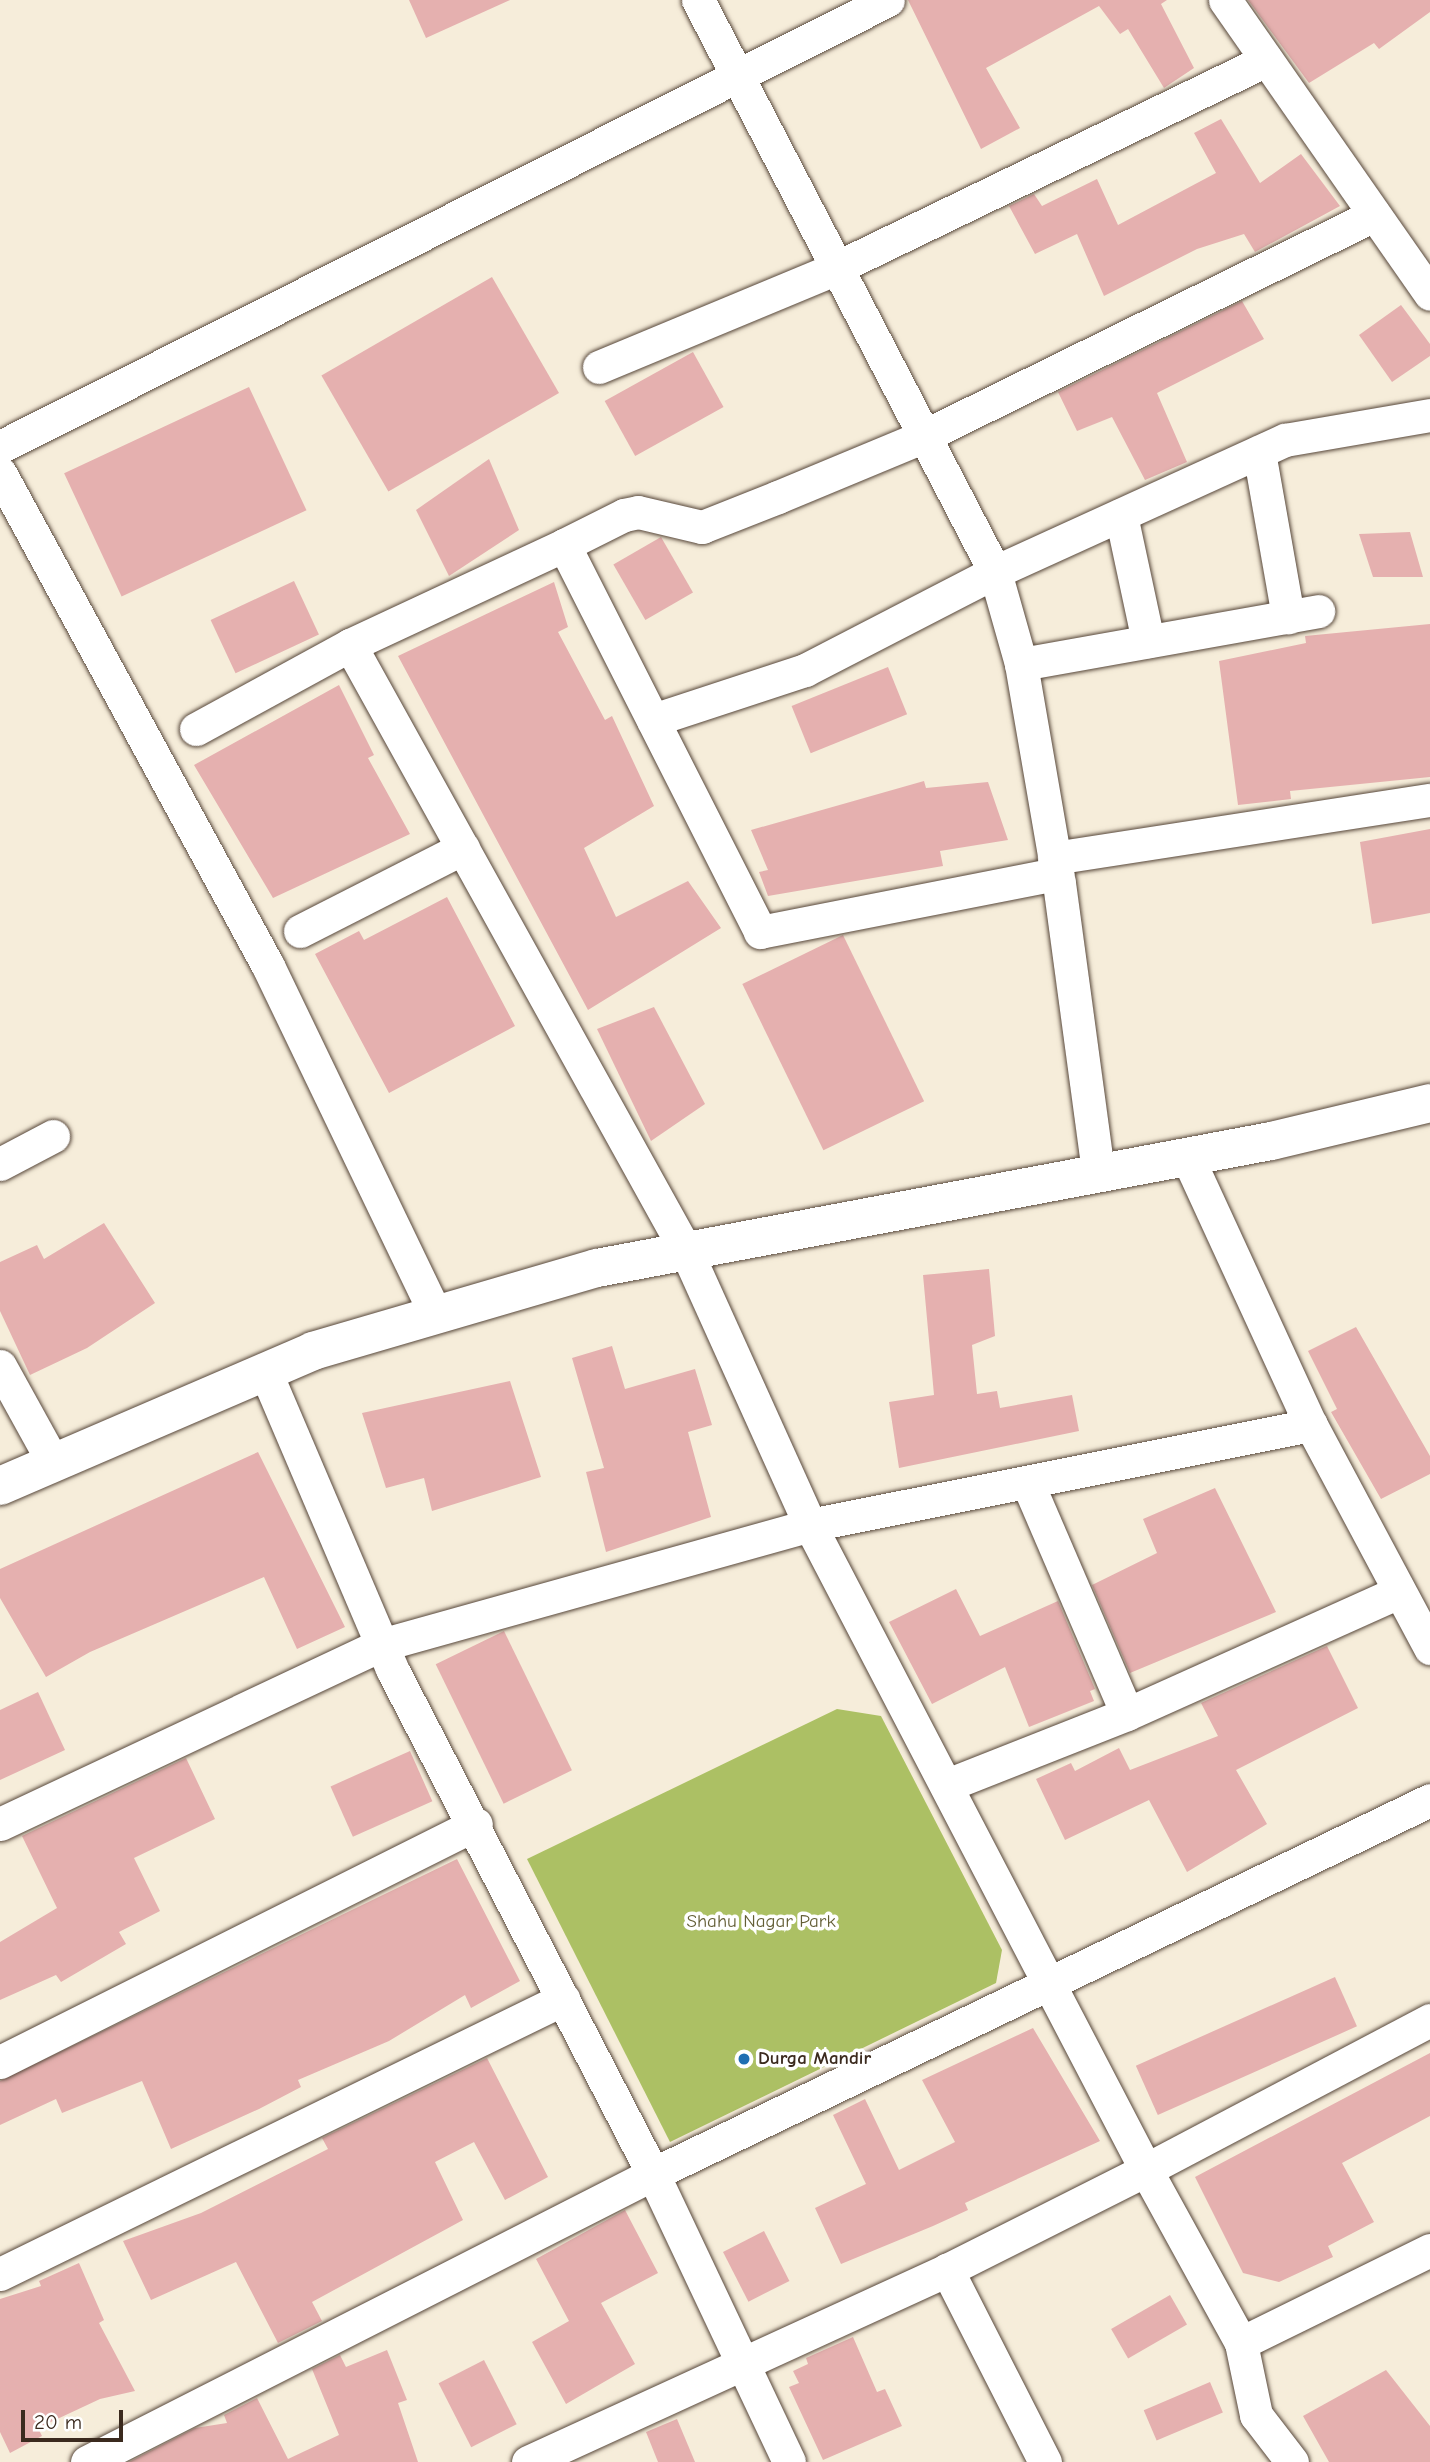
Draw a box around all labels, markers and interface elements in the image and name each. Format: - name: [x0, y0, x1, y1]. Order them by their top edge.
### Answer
- park label: Shahu Nagar Park: [686, 1911, 836, 1933]
- place label: Durga Mandir: [758, 2048, 871, 2070]
- marker: Durga Mandir: [736, 2051, 752, 2067]
- scale bar: [24, 2396, 126, 2440]
- text: 20 m: [34, 2410, 82, 2434]

